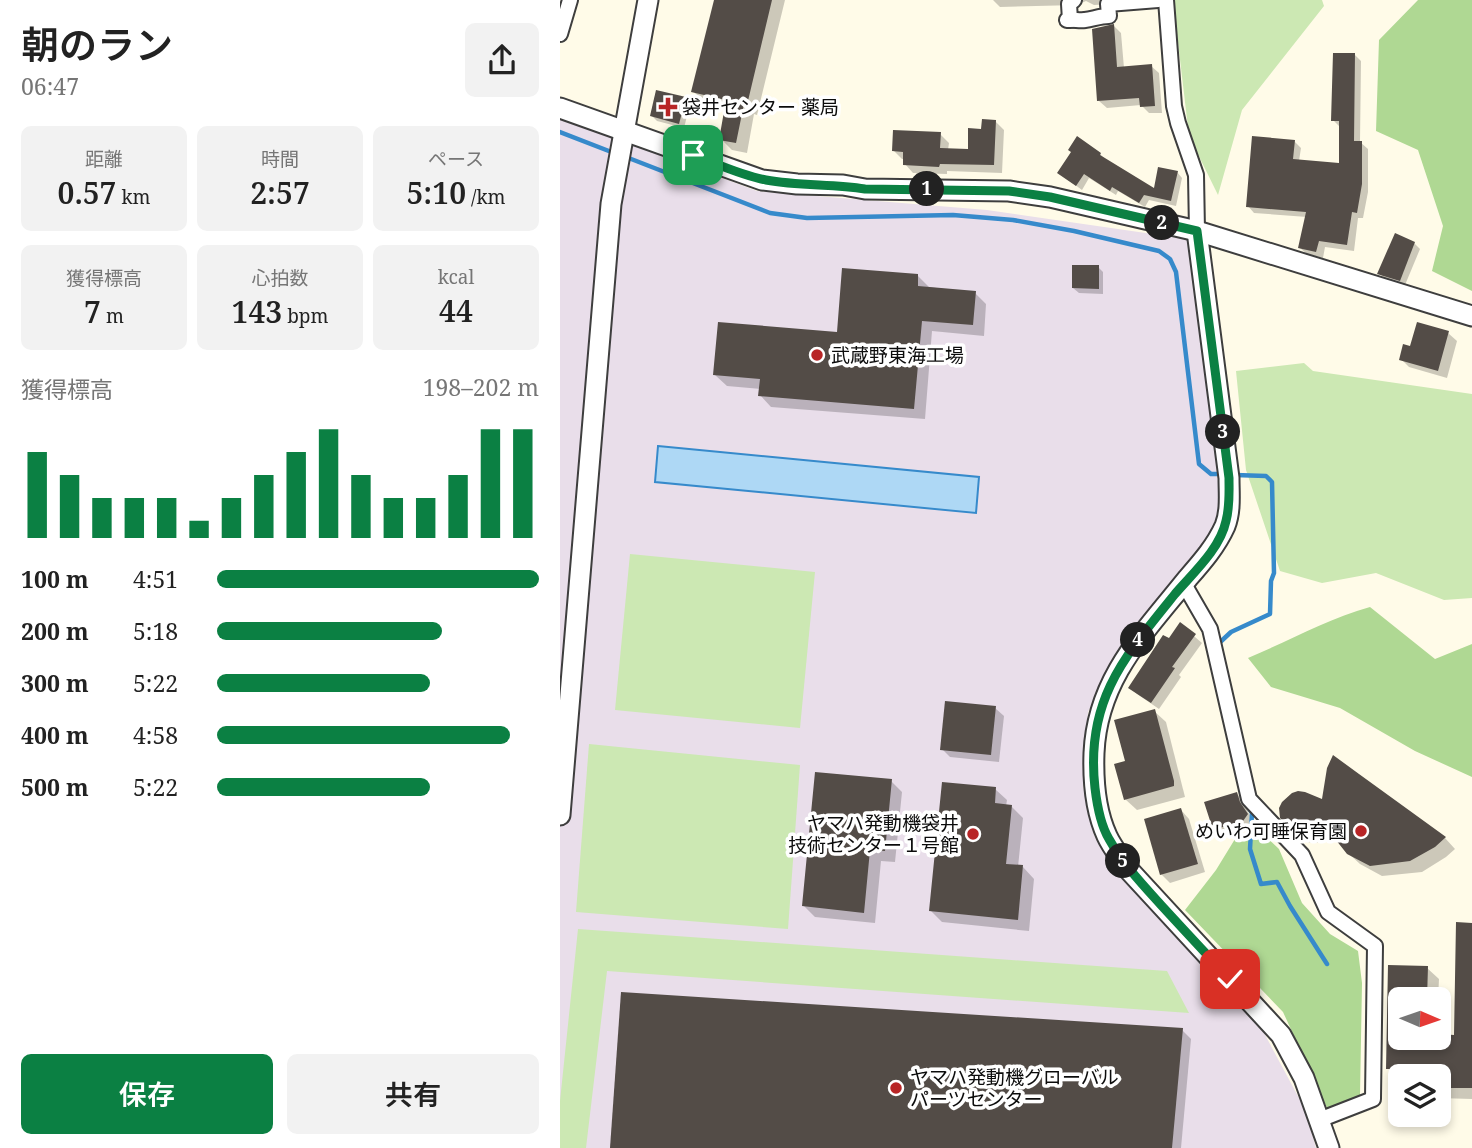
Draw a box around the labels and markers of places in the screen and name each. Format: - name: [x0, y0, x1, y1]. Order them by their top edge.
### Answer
- place label: 袋井センター 薬局: [682, 94, 839, 120]
- marker: 袋井センター 薬局: [660, 99, 676, 115]
- pin: [663, 125, 723, 185]
- pin: 1: [910, 172, 944, 206]
- pin: 2: [1144, 206, 1180, 241]
- place label: 武蔵野東海工場: [831, 342, 964, 368]
- marker: 武蔵野東海工場: [809, 347, 825, 363]
- pin: 3: [1206, 414, 1240, 450]
- pin: 4: [1120, 622, 1156, 658]
- place label: ヤマハ発動機袋井 技術センター１号館: [788, 810, 959, 858]
- place label: めいわ可睡保育園: [1195, 818, 1347, 844]
- marker: めいわ可睡保育園: [1353, 823, 1369, 839]
- marker: ヤマハ発動機袋井 技術センター１号館: [965, 826, 981, 842]
- pin: 5: [1106, 844, 1140, 878]
- pin: [1200, 949, 1260, 1009]
- place label: ヤマハ発動機グローバル パーツセンター: [910, 1064, 1119, 1112]
- marker: ヤマハ発動機グローバル パーツセンター: [888, 1080, 904, 1096]

